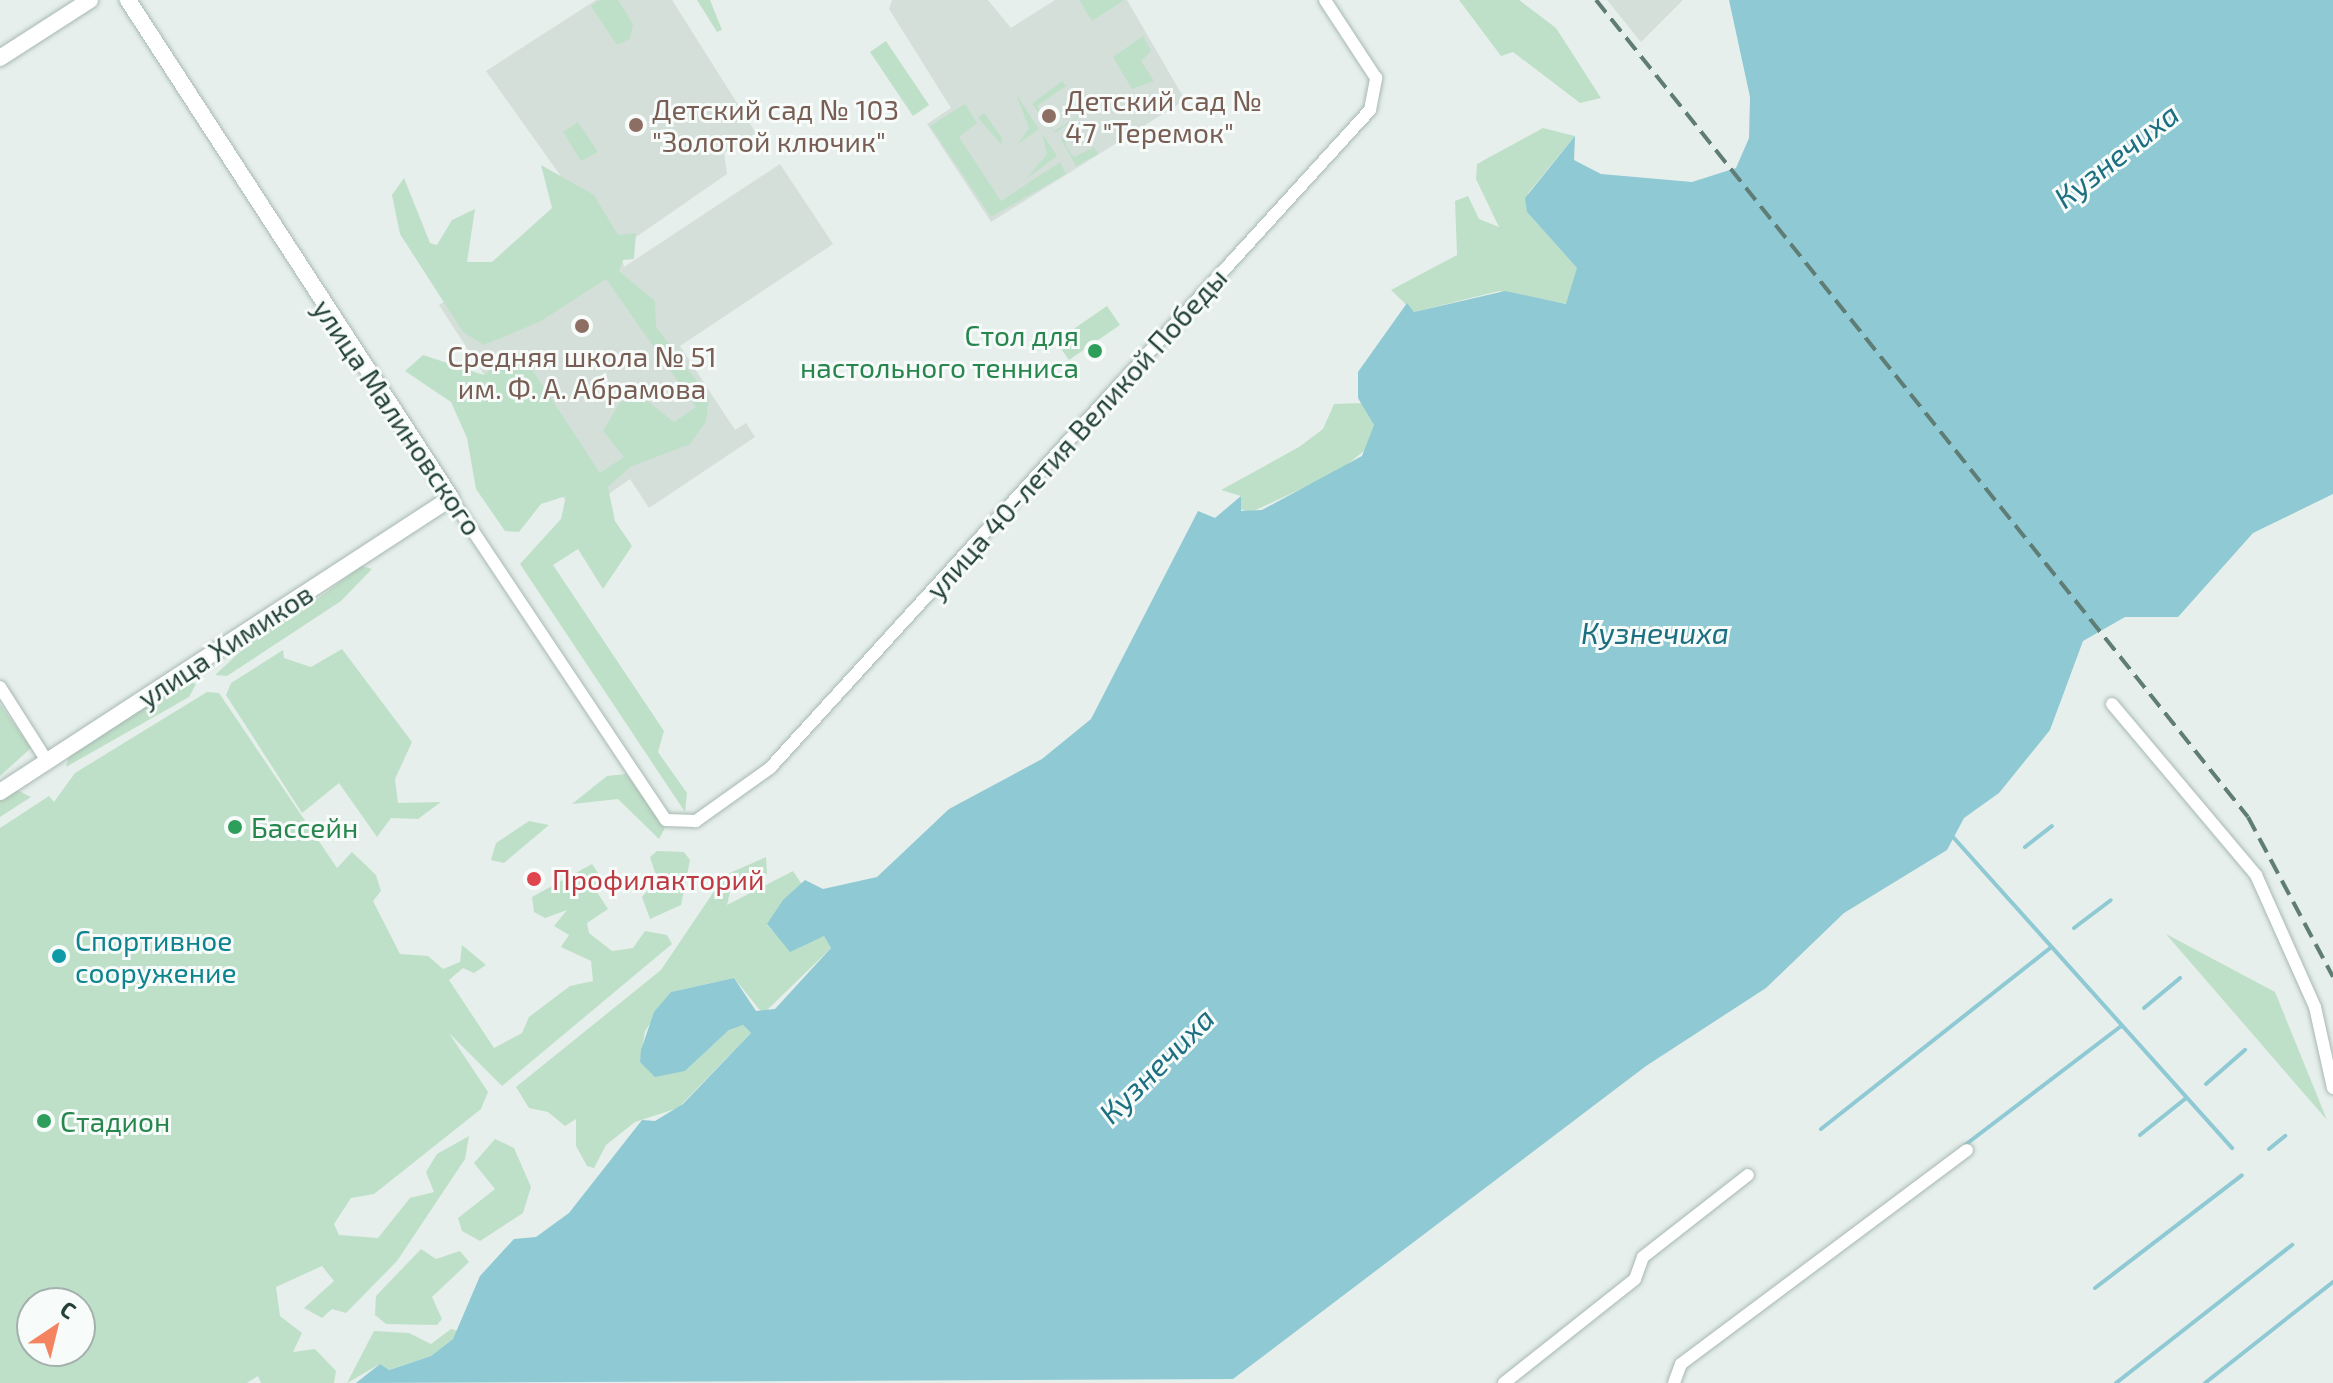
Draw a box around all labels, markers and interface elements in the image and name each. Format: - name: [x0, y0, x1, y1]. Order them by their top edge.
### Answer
- place label: Детский сад № 47 "Теремок": [1065, 83, 1262, 149]
- place label: Детский сад № 103 "Золотой ключик": [652, 92, 899, 158]
- water label: Кузнечиха: [2047, 95, 2185, 215]
- marker: Детский сад № 47 "Теремок": [1040, 107, 1058, 125]
- marker: Детский сад № 103 "Золотой ключик": [627, 116, 645, 134]
- street label: улица 40-летия Великой Победы: [918, 261, 1234, 605]
- street label: улица Малиновского: [306, 292, 490, 542]
- marker: Средняя школа № 51 им. Ф. А. Абрамова: [573, 317, 591, 335]
- place label: Стол для настольного тенниса: [800, 318, 1079, 384]
- place label: Средняя школа № 51 им. Ф. А. Абрамова: [447, 339, 717, 405]
- marker: Стол для настольного тенниса: [1086, 342, 1104, 360]
- street label: улица Химиков: [131, 576, 319, 714]
- water label: Кузнечиха: [1581, 614, 1729, 650]
- place label: Бассейн: [251, 810, 358, 844]
- marker: Бассейн: [226, 818, 244, 836]
- place label: Профилакторий: [552, 862, 764, 896]
- marker: Профилакторий: [523, 868, 545, 890]
- place label: Спортивное сооружение: [75, 923, 237, 989]
- marker: Спортивное сооружение: [50, 947, 68, 965]
- water label: Кузнечиха: [1091, 1000, 1221, 1130]
- place label: Стадион: [60, 1104, 170, 1138]
- marker: Стадион: [35, 1112, 53, 1130]
- north arrow: [16, 1287, 96, 1367]
- text: С: [56, 1295, 81, 1323]

